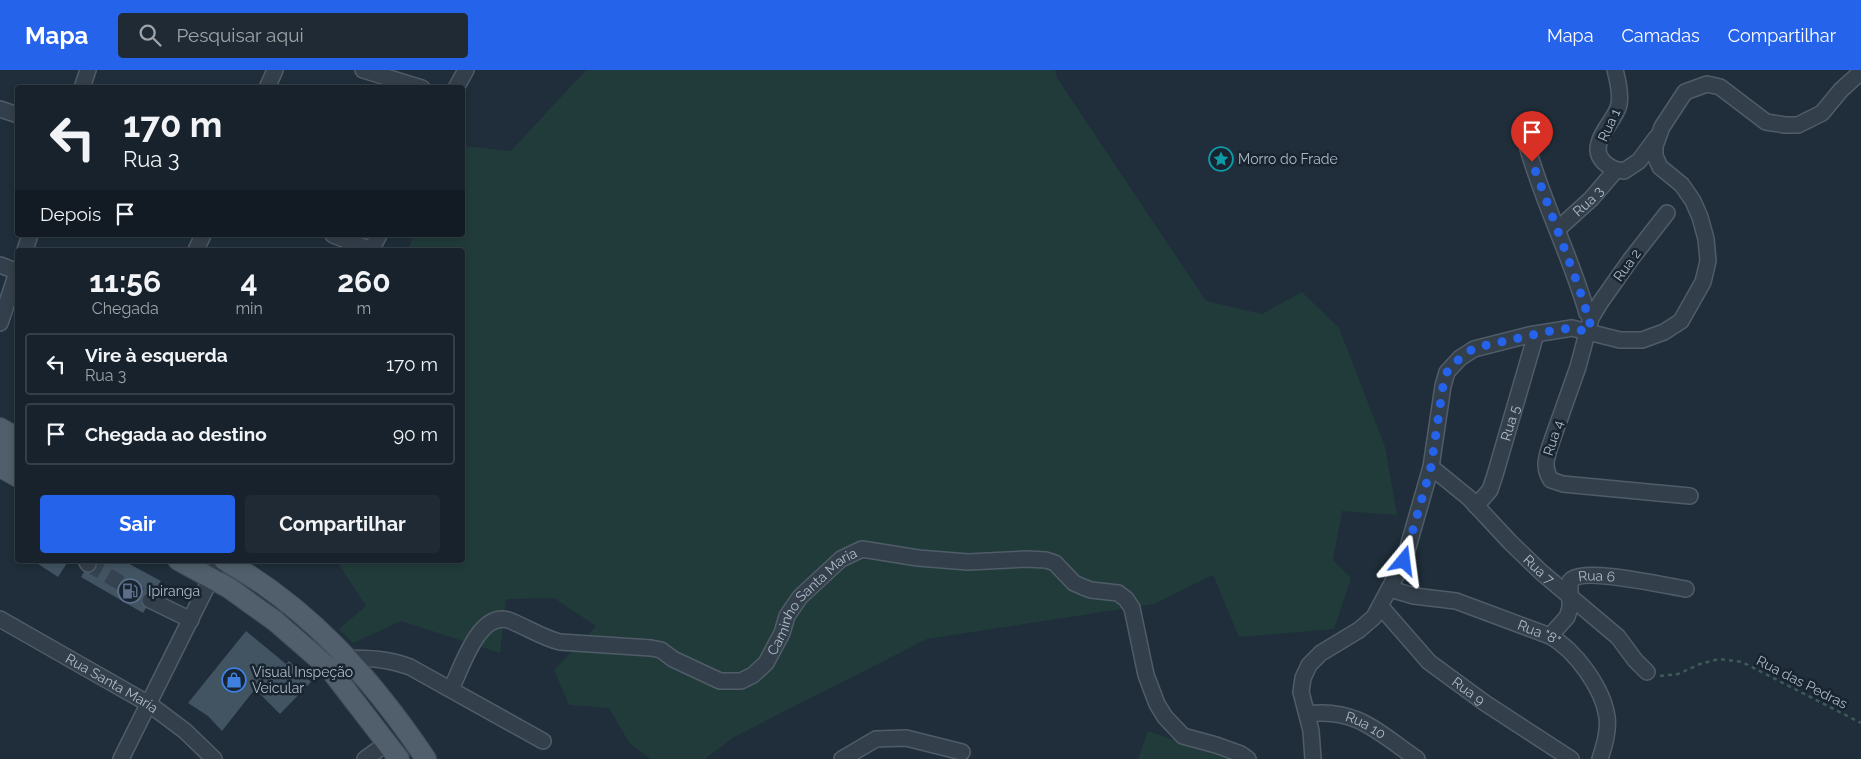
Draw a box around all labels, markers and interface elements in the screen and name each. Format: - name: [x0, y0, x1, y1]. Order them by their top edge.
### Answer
- search box: [118, 13, 468, 58]
- text: Mapa: [25, 21, 88, 50]
- icon: search: [136, 21, 164, 49]
- text: Pesquisar aqui: [176, 24, 304, 46]
- text: Mapa: [1547, 25, 1593, 46]
- text: Camadas: [1621, 25, 1700, 46]
- text: Compartilhar: [1728, 25, 1836, 46]
- text: 170 m: [123, 104, 222, 145]
- icon: left: [40, 105, 105, 170]
- street label: Rua 1: [1594, 106, 1624, 144]
- pin: [1511, 111, 1553, 162]
- icon: arrive: [1518, 118, 1546, 146]
- text: Rua 3: [123, 146, 180, 172]
- place icon: Morro do Frade: [1208, 146, 1234, 172]
- place label: Morro do Frade: [1238, 151, 1338, 167]
- street label: Rua 3: [1570, 183, 1606, 219]
- icon: arrive: [111, 200, 139, 228]
- text: Depois: [40, 203, 101, 225]
- street label: Rua 2: [1610, 246, 1644, 284]
- text: 11:56: [89, 264, 161, 299]
- text: 4: [241, 264, 258, 299]
- text: 260: [337, 264, 391, 299]
- text: Chegada: [92, 299, 159, 318]
- text: min: [235, 299, 263, 318]
- text: m: [357, 299, 371, 318]
- text: Vire à esquerda: [85, 344, 228, 366]
- icon: left: [42, 350, 70, 378]
- text: 170 m: [386, 353, 438, 375]
- text: Rua 3: [85, 366, 126, 385]
- street label: Rua 5: [1497, 403, 1523, 443]
- street label: Rua 4: [1540, 418, 1566, 458]
- icon: arrive: [42, 420, 70, 448]
- text: Chegada ao destino: [85, 423, 267, 445]
- text: 90 m: [393, 423, 438, 445]
- button: Sair: [40, 495, 235, 553]
- button: Compartilhar: [245, 495, 440, 553]
- position arrow: [1377, 534, 1429, 586]
- street label: Caminho Santa Maria: [764, 545, 859, 658]
- street label: Rua 7: [1520, 551, 1558, 588]
- street label: Rua 6: [1577, 567, 1616, 585]
- fuel station icon: Ipiranga: [117, 578, 143, 604]
- place label: Ipiranga: [148, 583, 200, 599]
- street label: Rua "8": [1515, 617, 1564, 648]
- street label: Rua Santa Maria: [63, 650, 161, 716]
- street label: Rua das Pedras: [1754, 652, 1850, 712]
- place label: Visual Inspeção Veicular: [252, 664, 353, 696]
- shop icon: Visual Inspeção Veicular: [221, 667, 247, 693]
- street label: Rua 9: [1449, 674, 1488, 708]
- street label: Rua 10: [1344, 708, 1389, 742]

